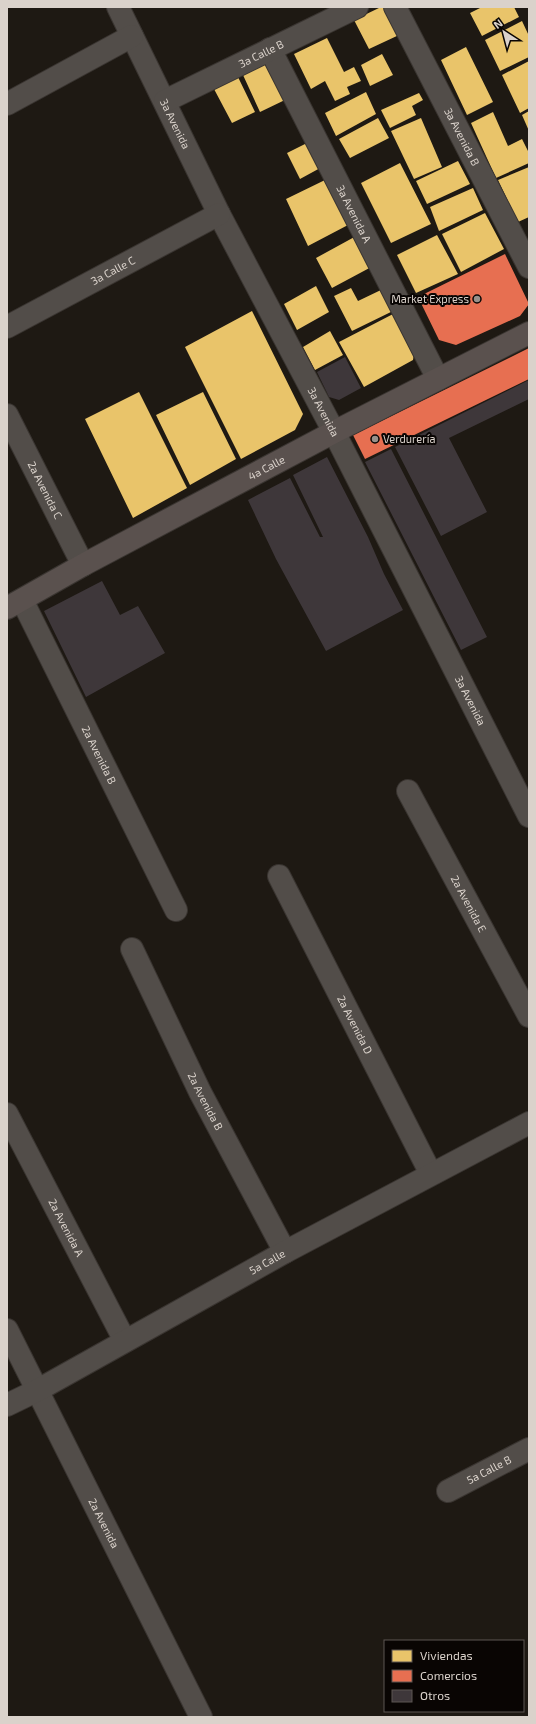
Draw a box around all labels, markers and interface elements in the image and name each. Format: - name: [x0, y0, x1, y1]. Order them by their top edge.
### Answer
- north arrow: [484, 12, 524, 52]
- text: N: [491, 16, 505, 31]
- street label: 3a Calle B: [236, 37, 286, 70]
- street label: 3a Avenida: [158, 96, 193, 151]
- street label: 3a Avenida B: [442, 105, 483, 168]
- street label: 3a Avenida A: [334, 183, 375, 245]
- street label: 3a Calle C: [88, 253, 137, 287]
- place label: Market Express: [391, 292, 469, 305]
- marker: Market Express: [472, 294, 482, 304]
- street label: 3a Avenida: [305, 385, 342, 439]
- place label: Verdurería: [383, 432, 435, 445]
- marker: Verdurería: [370, 434, 380, 444]
- street label: 4a Calle: [246, 452, 287, 482]
- street label: 2a Avenida C: [25, 459, 65, 521]
- street label: 3a Avenida: [453, 673, 489, 727]
- street label: 2a Avenida B: [79, 723, 119, 786]
- street label: 2a Avenida E: [448, 873, 490, 934]
- street label: 2a Avenida D: [335, 993, 376, 1056]
- street label: 2a Avenida B: [186, 1070, 226, 1132]
- street label: 2a Avenida A: [46, 1196, 87, 1259]
- street label: 5a Calle: [247, 1246, 287, 1277]
- street label: 5a Calle B: [464, 1452, 513, 1486]
- street label: 2a Avenida: [86, 1496, 122, 1550]
- legend: [384, 1640, 524, 1712]
- text: Viviendas: [420, 1648, 473, 1662]
- text: Comercios: [420, 1668, 477, 1682]
- text: Otros: [420, 1688, 450, 1702]

